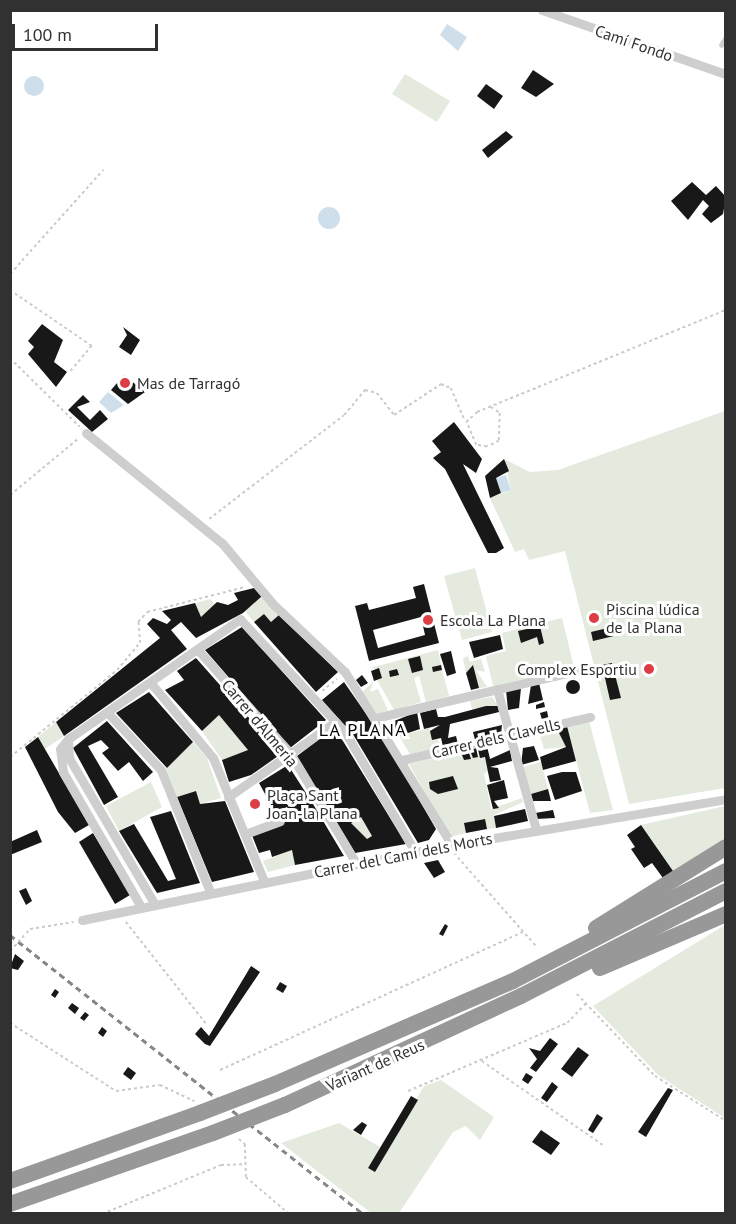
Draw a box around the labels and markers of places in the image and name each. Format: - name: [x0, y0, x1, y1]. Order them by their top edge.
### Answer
- place label: Mas de Tarragó: [137, 373, 241, 393]
- marker: Mas de Tarragó: [118, 376, 132, 390]
- place label: Piscina lúdica de la Plana: [606, 599, 700, 637]
- place label: Escola La Plana: [440, 610, 546, 630]
- marker: Piscina lúdica de la Plana: [587, 611, 601, 625]
- marker: Escola La Plana: [421, 613, 435, 627]
- place label: Complex Esportiu: [516, 659, 637, 679]
- marker: Complex Esportiu: [642, 662, 656, 676]
- place label: Plaça Sant Joan-la Plana: [267, 785, 358, 823]
- marker: Plaça Sant Joan-la Plana: [248, 797, 262, 811]

